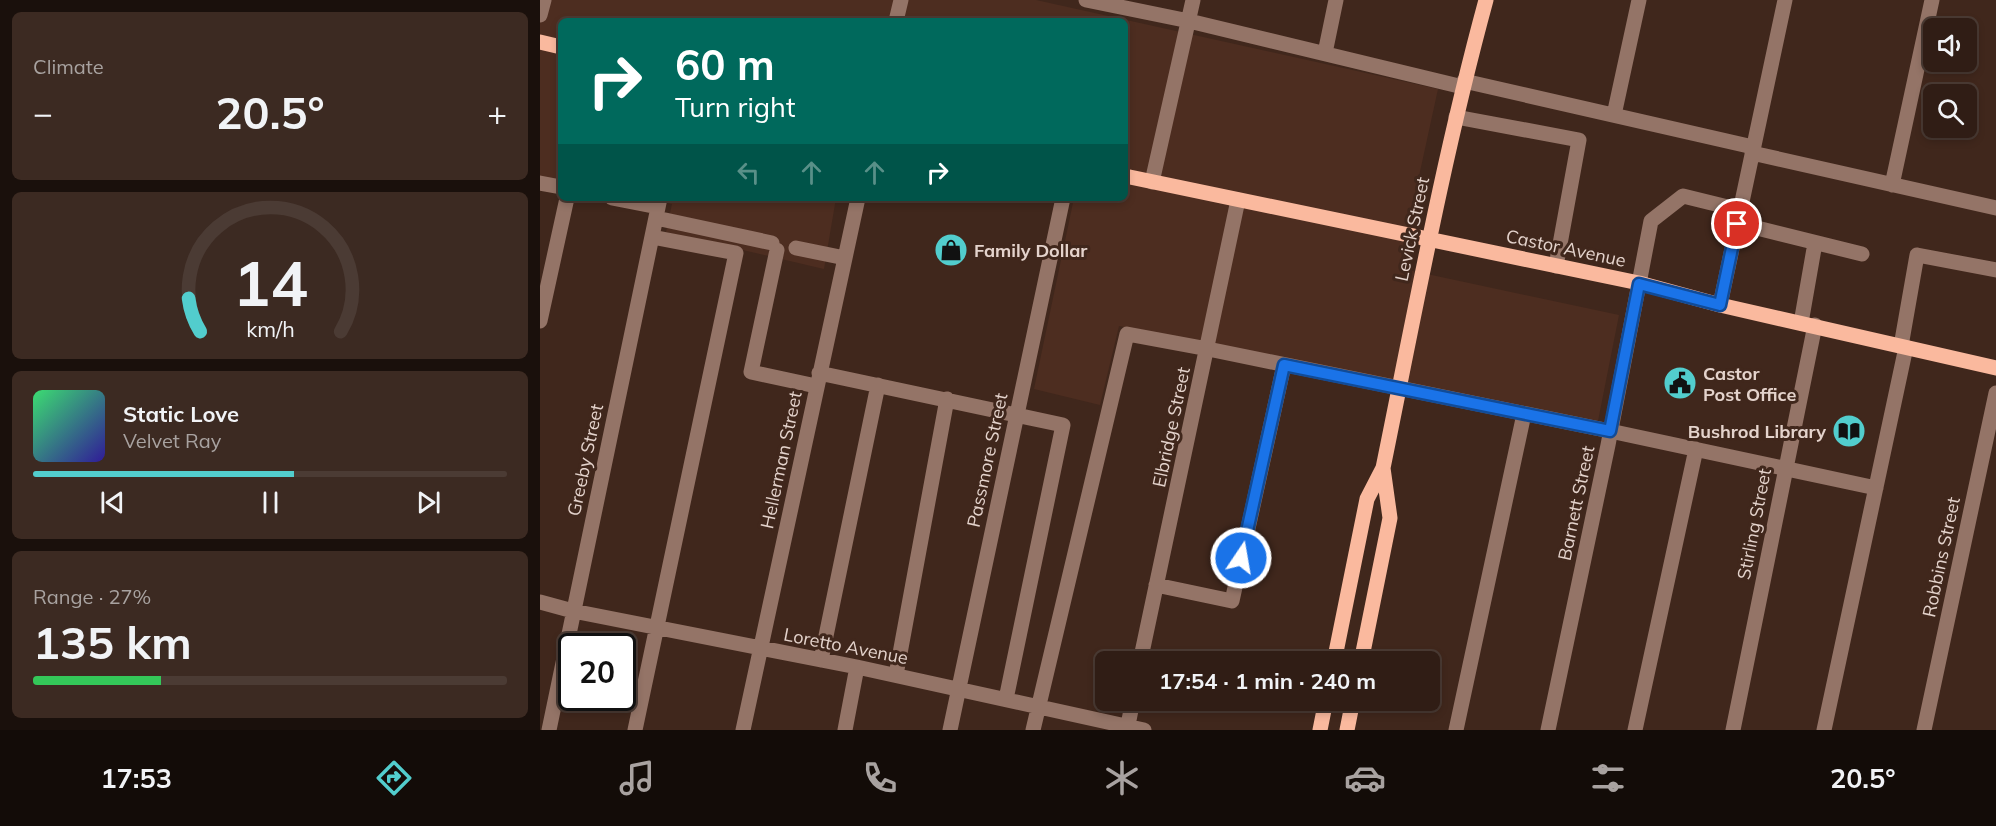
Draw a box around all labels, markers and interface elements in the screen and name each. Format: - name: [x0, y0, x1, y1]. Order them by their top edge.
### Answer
- map controls: [1923, 18, 1977, 138]
- button: sound: [1923, 18, 1977, 72]
- text: 60 m: [675, 38, 775, 91]
- icon: right: [576, 42, 654, 120]
- text: Climate: [33, 54, 104, 79]
- text: 20.5°: [215, 84, 325, 140]
- button: search: [1923, 84, 1977, 138]
- text: Turn right: [675, 90, 795, 124]
- text: −: [33, 92, 53, 133]
- text: +: [487, 92, 507, 133]
- icon: left: [732, 156, 765, 189]
- icon: ahead: [795, 156, 828, 189]
- icon: ahead: [858, 156, 891, 189]
- icon: right: [921, 156, 954, 189]
- street label: Levick Street: [1390, 175, 1434, 283]
- pin: [1711, 198, 1762, 249]
- icon: arrive: [1720, 207, 1753, 240]
- street label: Castor Avenue: [1504, 224, 1628, 272]
- shop icon: Family Dollar: [933, 232, 969, 268]
- place label: Family Dollar: [974, 239, 1088, 262]
- text: 14: [233, 243, 307, 322]
- text: km/h: [246, 316, 294, 343]
- place label: Castor Post Office: [1703, 362, 1796, 406]
- street label: Elbridge Street: [1147, 365, 1195, 489]
- public building icon: Castor Post Office: [1662, 365, 1698, 401]
- street label: Hellerman Street: [755, 389, 807, 531]
- street label: Passmore Street: [962, 391, 1012, 529]
- text: Static Love: [123, 400, 239, 428]
- street label: Greeby Street: [562, 402, 608, 518]
- library icon: Bushrod Library: [1831, 413, 1867, 449]
- place label: Bushrod Library: [1688, 420, 1826, 443]
- text: Velvet Ray: [123, 428, 221, 453]
- street label: Barnett Street: [1553, 444, 1599, 562]
- street label: Stirling Street: [1732, 466, 1776, 582]
- icon: previous: [96, 486, 129, 519]
- icon: pause: [254, 486, 287, 519]
- icon: next: [412, 486, 445, 519]
- street label: Robbins Street: [1917, 495, 1965, 619]
- position arrow: [1209, 526, 1273, 590]
- text: Range · 27%: [33, 584, 151, 609]
- text: 135 km: [33, 614, 192, 670]
- street label: Loretto Avenue: [782, 623, 910, 669]
- speed limit sign: 20: [558, 633, 636, 711]
- text: 17:54 · 1 min · 240 m: [1159, 667, 1376, 695]
- icon: directions: [373, 757, 415, 799]
- icon: music: [616, 757, 658, 799]
- icon: phone: [859, 757, 901, 799]
- icon: climate: [1101, 757, 1143, 799]
- icon: car: [1344, 757, 1386, 799]
- icon: filters: [1587, 757, 1629, 799]
- text: 17:53: [100, 761, 172, 795]
- text: 20.5°: [1830, 761, 1895, 795]

